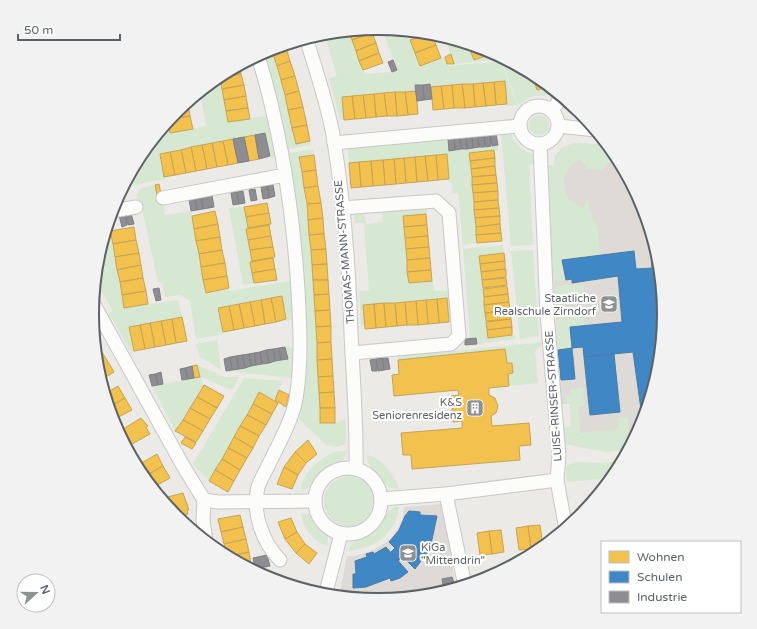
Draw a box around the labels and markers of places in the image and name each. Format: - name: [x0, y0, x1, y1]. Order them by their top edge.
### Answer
- place label: Staatliche Realschule Zirndorf: [494, 292, 597, 318]
- school or university icon: Staatliche Realschule Zirndorf: [599, 294, 619, 314]
- place label: K&S Seniorenresidenz: [372, 396, 463, 422]
- building icon: K&S Seniorenresidenz: [465, 398, 485, 418]
- place label: KiGa "Mittendrin": [421, 541, 485, 567]
- school or university icon: KiGa "Mittendrin": [398, 543, 418, 563]

